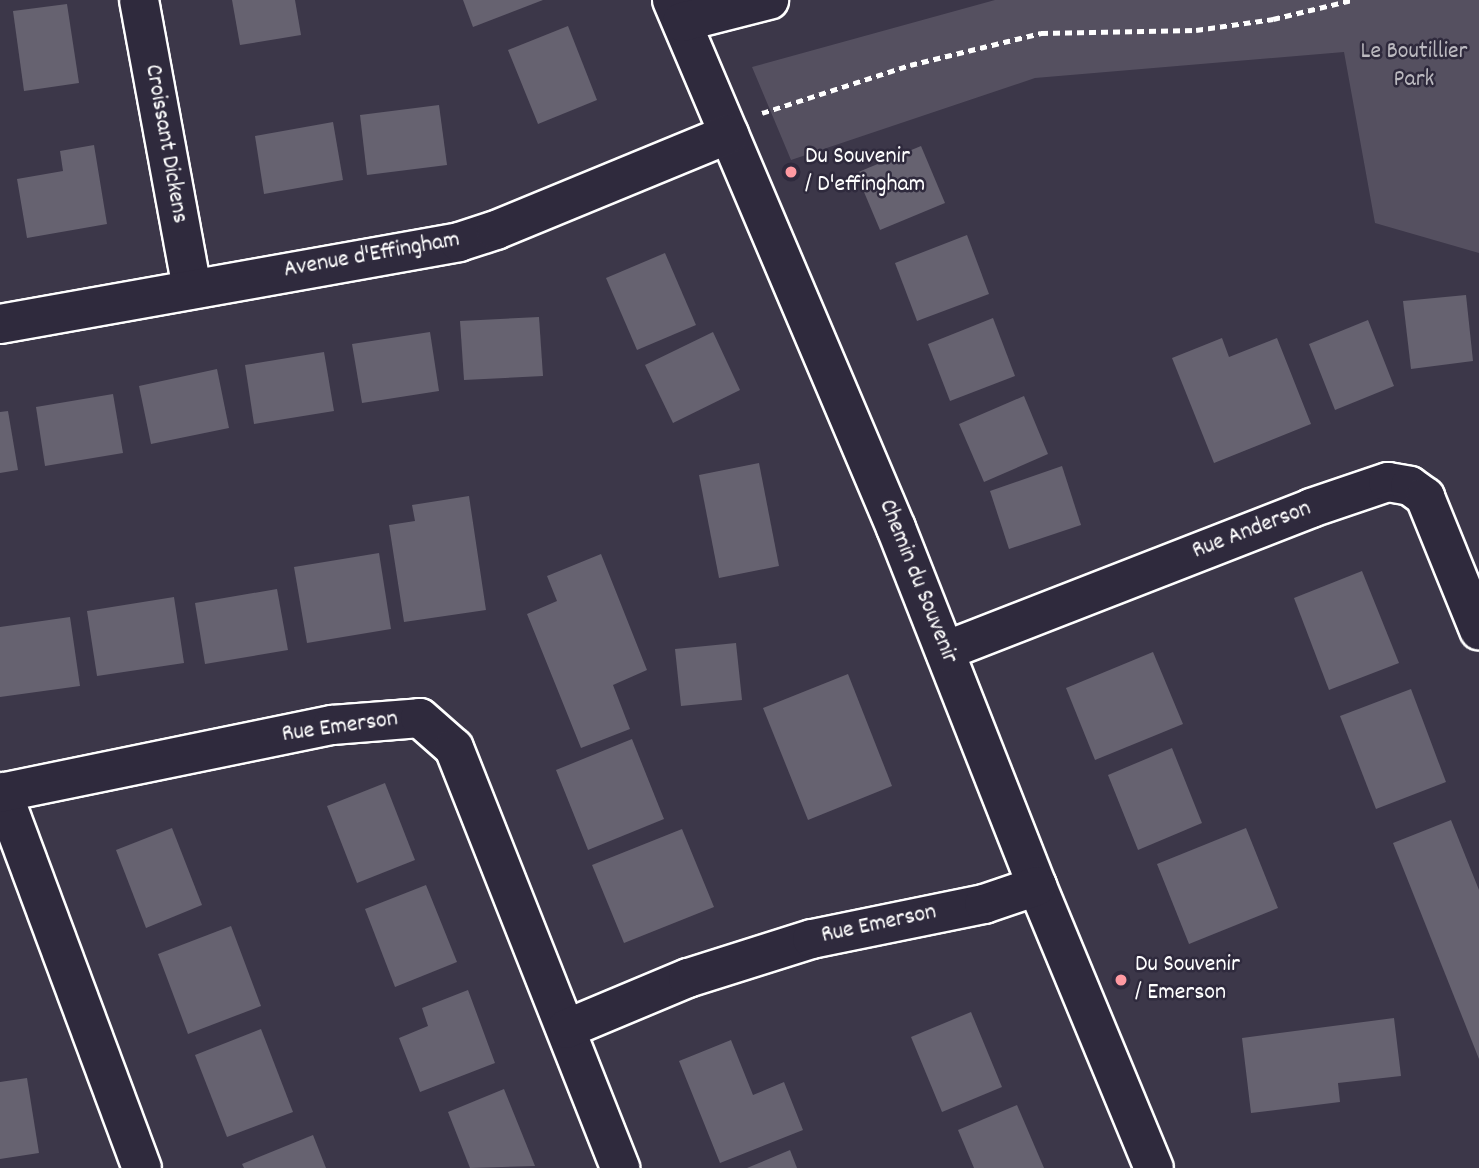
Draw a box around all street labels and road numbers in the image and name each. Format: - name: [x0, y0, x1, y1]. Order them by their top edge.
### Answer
- street label: Croissant Dickens: [137, 62, 193, 226]
- street label: Avenue d'Effingham: [282, 226, 462, 286]
- street label: Rue Anderson: [1189, 495, 1315, 567]
- street label: Chemin du Souvenir: [871, 496, 963, 668]
- street label: Rue Emerson: [280, 706, 400, 750]
- street label: Rue Emerson: [819, 899, 939, 951]

